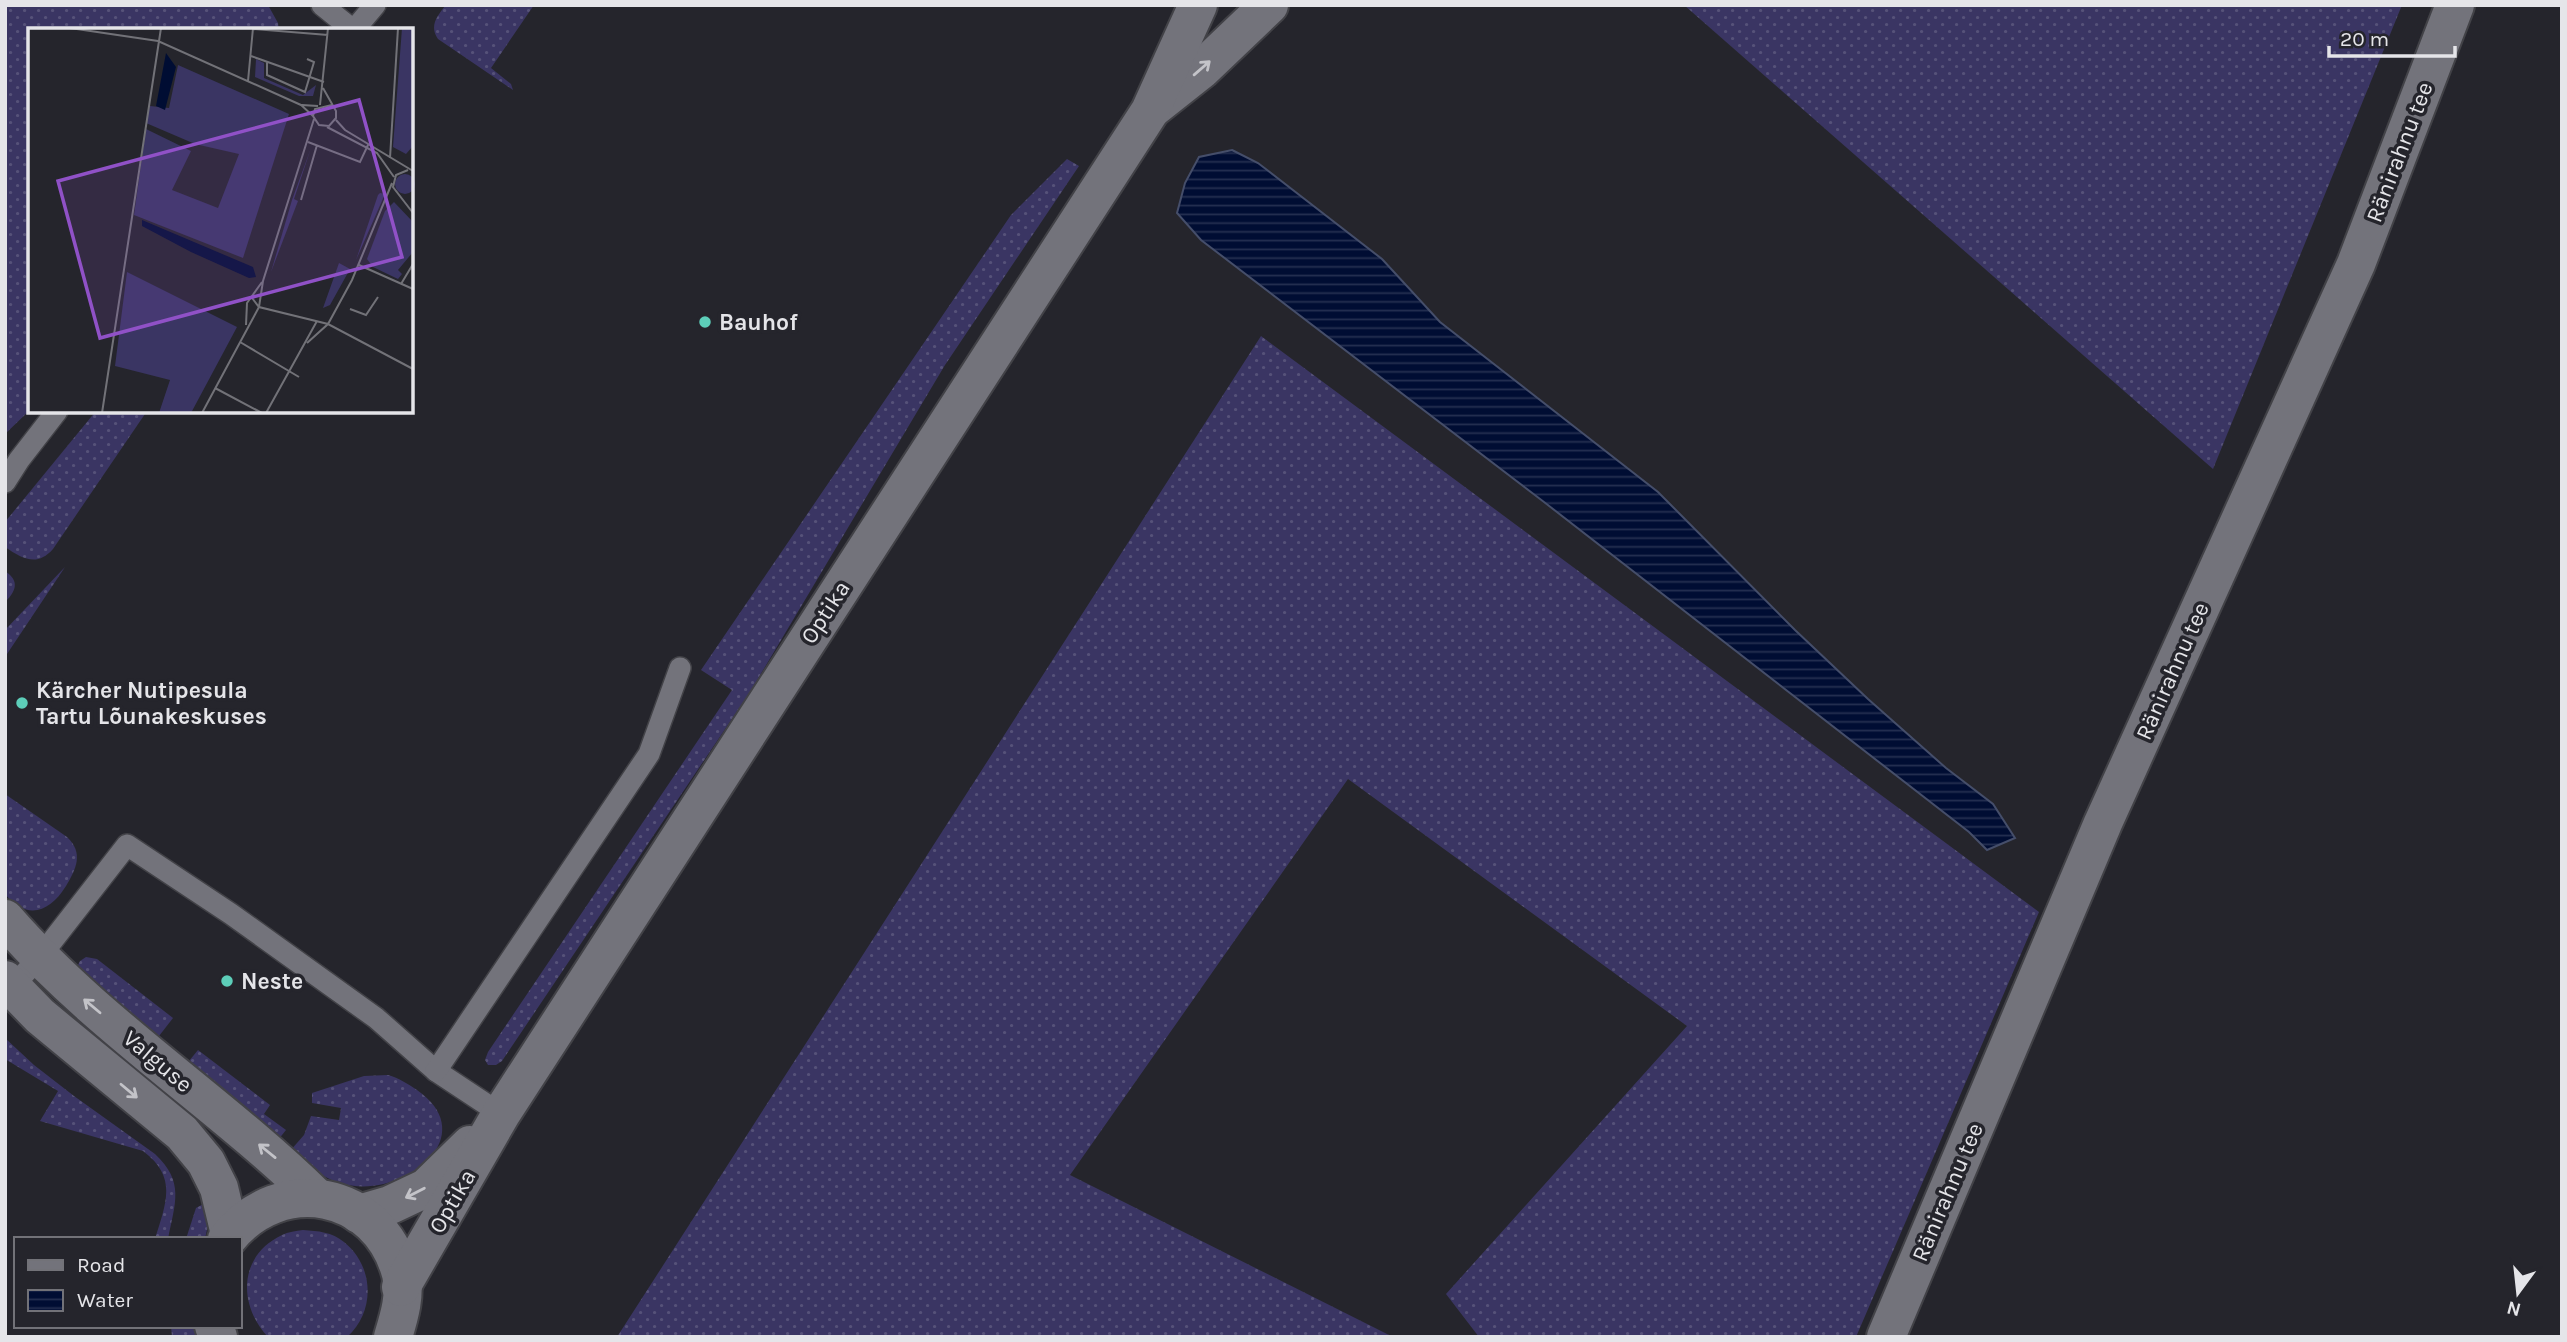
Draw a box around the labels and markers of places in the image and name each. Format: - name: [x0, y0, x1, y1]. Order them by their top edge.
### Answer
- place label: Bauhof: [719, 309, 798, 336]
- marker: Bauhof: [697, 314, 713, 330]
- place label: Kärcher Nutipesula Tartu Lõunakeskuses: [36, 677, 267, 730]
- marker: Kärcher Nutipesula Tartu Lõunakeskuses: [14, 695, 30, 711]
- place label: Neste: [241, 968, 303, 995]
- marker: Neste: [219, 973, 235, 989]

